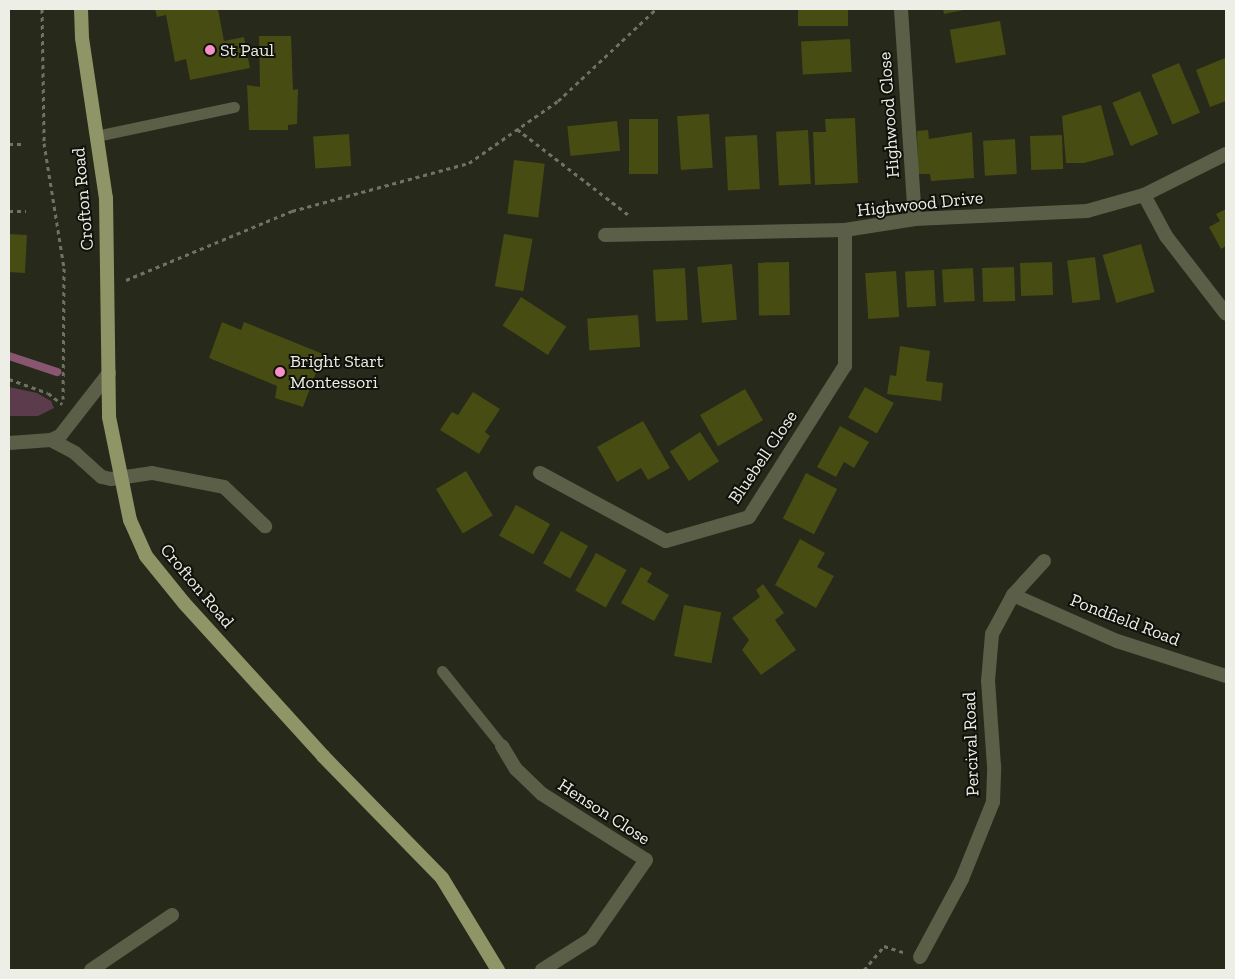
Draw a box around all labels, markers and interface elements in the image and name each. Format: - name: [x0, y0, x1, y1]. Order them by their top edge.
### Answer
- place label: St Paul: [220, 39, 274, 61]
- marker: St Paul: [204, 44, 216, 56]
- street label: Highwood Close: [874, 51, 904, 179]
- street label: Crofton Road: [68, 147, 98, 251]
- street label: Highwood Drive: [856, 187, 984, 221]
- place label: Bright Start Montessori: [290, 351, 383, 394]
- marker: Bright Start Montessori: [274, 366, 286, 378]
- street label: Bluebell Close: [724, 406, 802, 508]
- street label: Crofton Road: [156, 540, 238, 632]
- street label: Pondfield Road: [1067, 589, 1183, 651]
- street label: Percival Road: [958, 691, 984, 797]
- street label: Henson Close: [554, 774, 654, 850]

